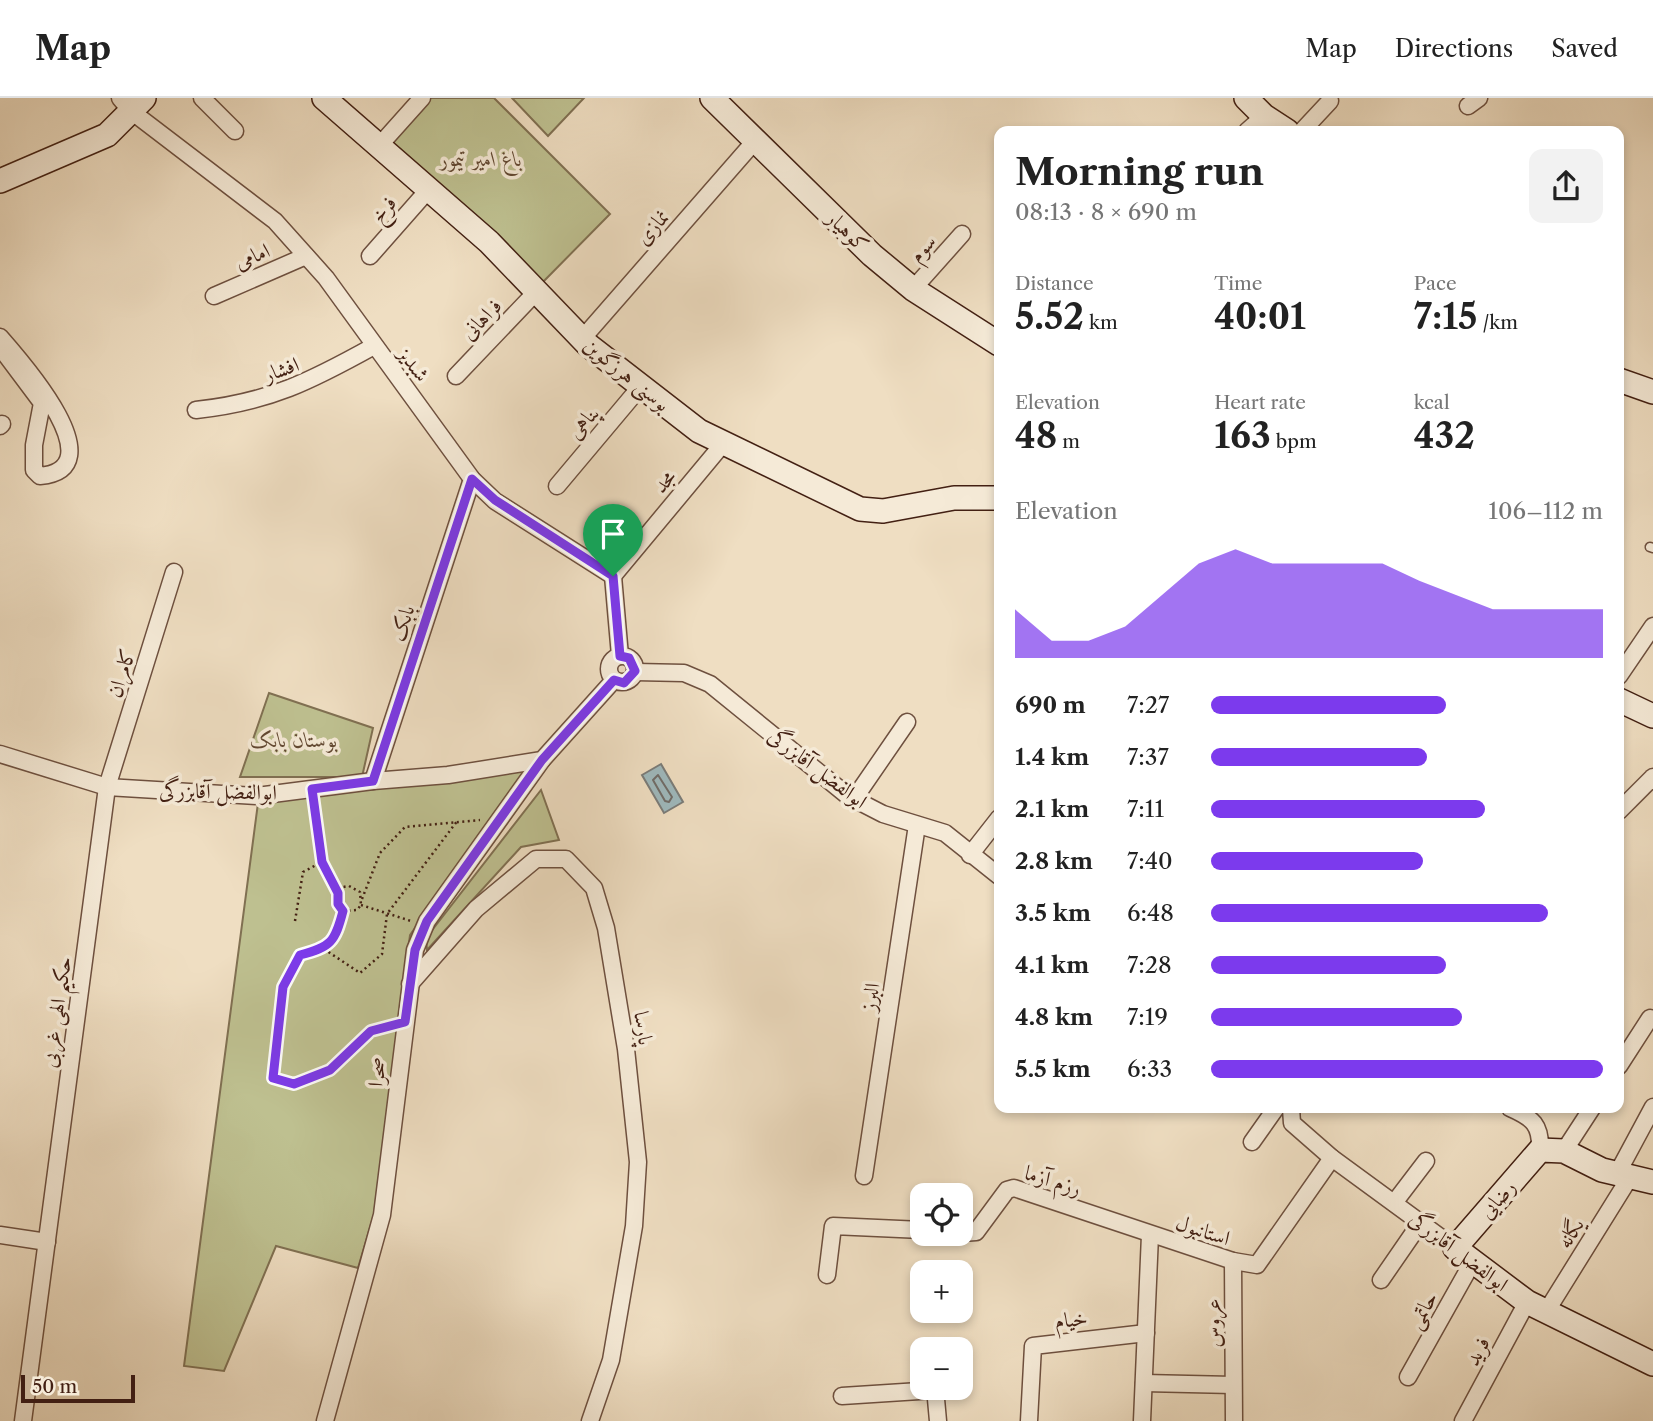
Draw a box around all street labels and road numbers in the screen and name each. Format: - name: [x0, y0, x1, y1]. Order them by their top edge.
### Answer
- street label: فرخ: [365, 191, 407, 232]
- street label: نمازی: [630, 204, 674, 250]
- street label: کوهیار: [820, 204, 874, 258]
- street label: سوم: [903, 229, 945, 271]
- street label: امامی: [231, 237, 273, 275]
- street label: فراهانی: [455, 293, 507, 346]
- street label: بوسنی هرزگوین: [577, 332, 675, 419]
- street label: شبدیز: [391, 340, 435, 387]
- street label: افشار: [258, 351, 302, 388]
- street label: پناهی: [562, 400, 606, 446]
- street label: مجد: [647, 464, 681, 498]
- street label: بابک: [384, 602, 420, 645]
- street label: کامران: [101, 645, 143, 702]
- street label: ابوالفضل آقابزرگی: [762, 720, 874, 816]
- street label: ابوالفضل آقابزرگی: [159, 774, 277, 808]
- street label: حکیم الهی غربی: [36, 955, 85, 1070]
- street label: البرز: [855, 981, 886, 1015]
- street label: پارسا: [626, 1009, 659, 1048]
- street label: صحرا: [363, 1055, 392, 1089]
- street label: رزم آزما: [1020, 1160, 1084, 1206]
- street label: رضایی: [1473, 1174, 1522, 1225]
- street label: ابوالفضل آقابزرگی: [1403, 1203, 1515, 1299]
- street label: استانبول: [1172, 1210, 1233, 1251]
- street label: یگانه: [1551, 1212, 1590, 1253]
- street label: حاتمی: [1402, 1287, 1444, 1334]
- street label: عروس: [1200, 1298, 1228, 1348]
- street label: خیام: [1053, 1305, 1089, 1339]
- street label: فرید: [1459, 1332, 1496, 1370]

